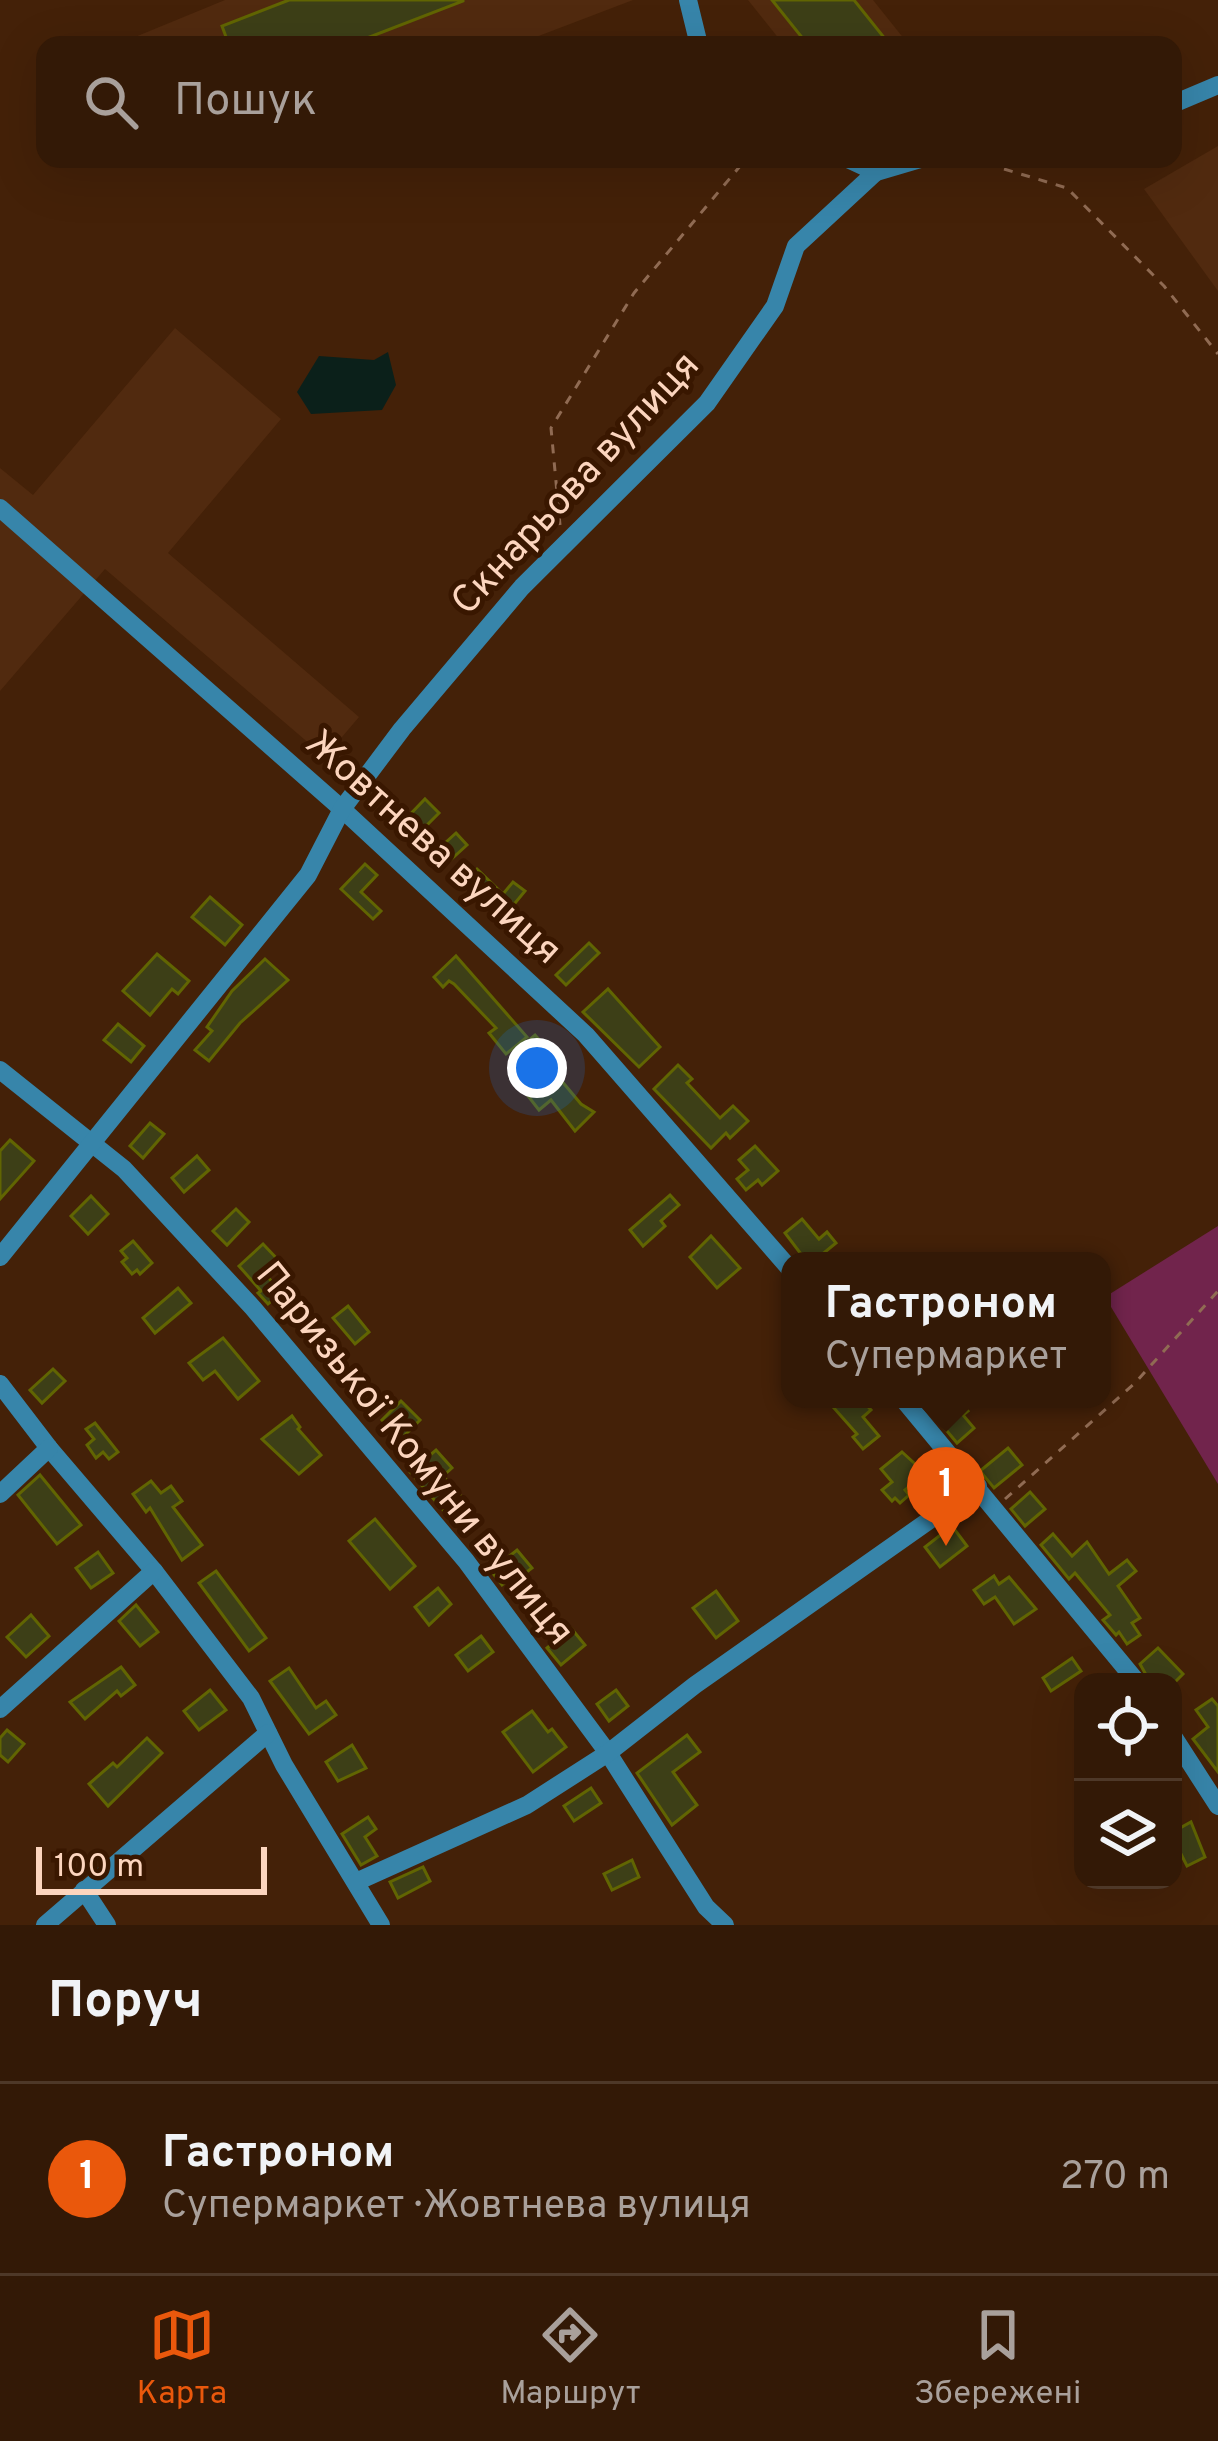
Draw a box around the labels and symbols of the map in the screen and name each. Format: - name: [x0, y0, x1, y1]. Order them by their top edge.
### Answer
- street label: Скнарьова вулиця: [442, 343, 712, 627]
- street label: Жовтнева вулиця: [294, 721, 570, 977]
- your location: [507, 1038, 567, 1098]
- street label: Паризької Комуни вулиця: [243, 1253, 583, 1657]
- pin: 1: [907, 1447, 985, 1546]
- scale bar: [36, 1841, 267, 1894]

